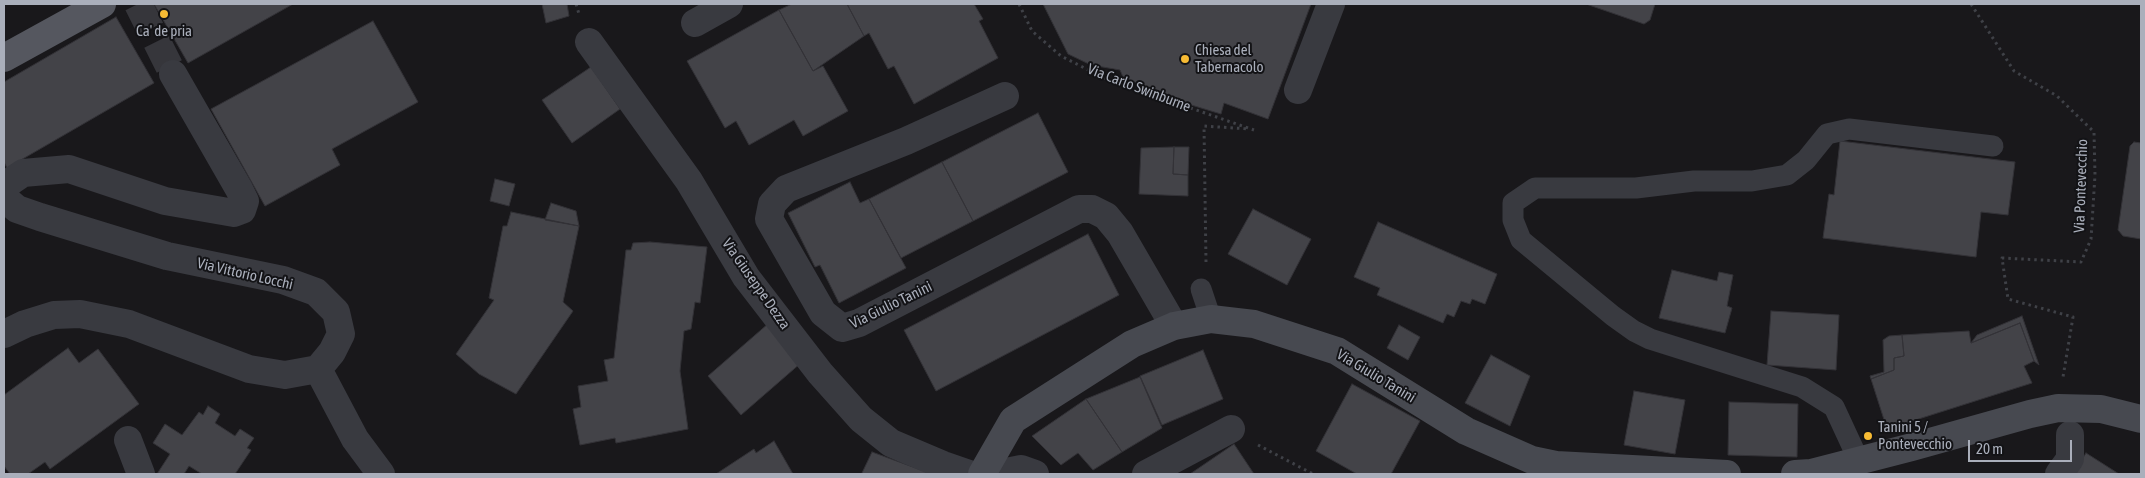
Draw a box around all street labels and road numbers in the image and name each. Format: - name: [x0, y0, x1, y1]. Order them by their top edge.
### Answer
- street label: Via Carlo Swinburne: [1085, 60, 1193, 116]
- street label: Via Pontevecchio: [2070, 139, 2092, 233]
- street label: Via Giuseppe Dezza: [718, 235, 794, 333]
- street label: Via Vittorio Locchi: [195, 254, 295, 294]
- street label: Via Giulio Tanini: [847, 277, 935, 333]
- street label: Via Giulio Tanini: [1333, 345, 1419, 407]

